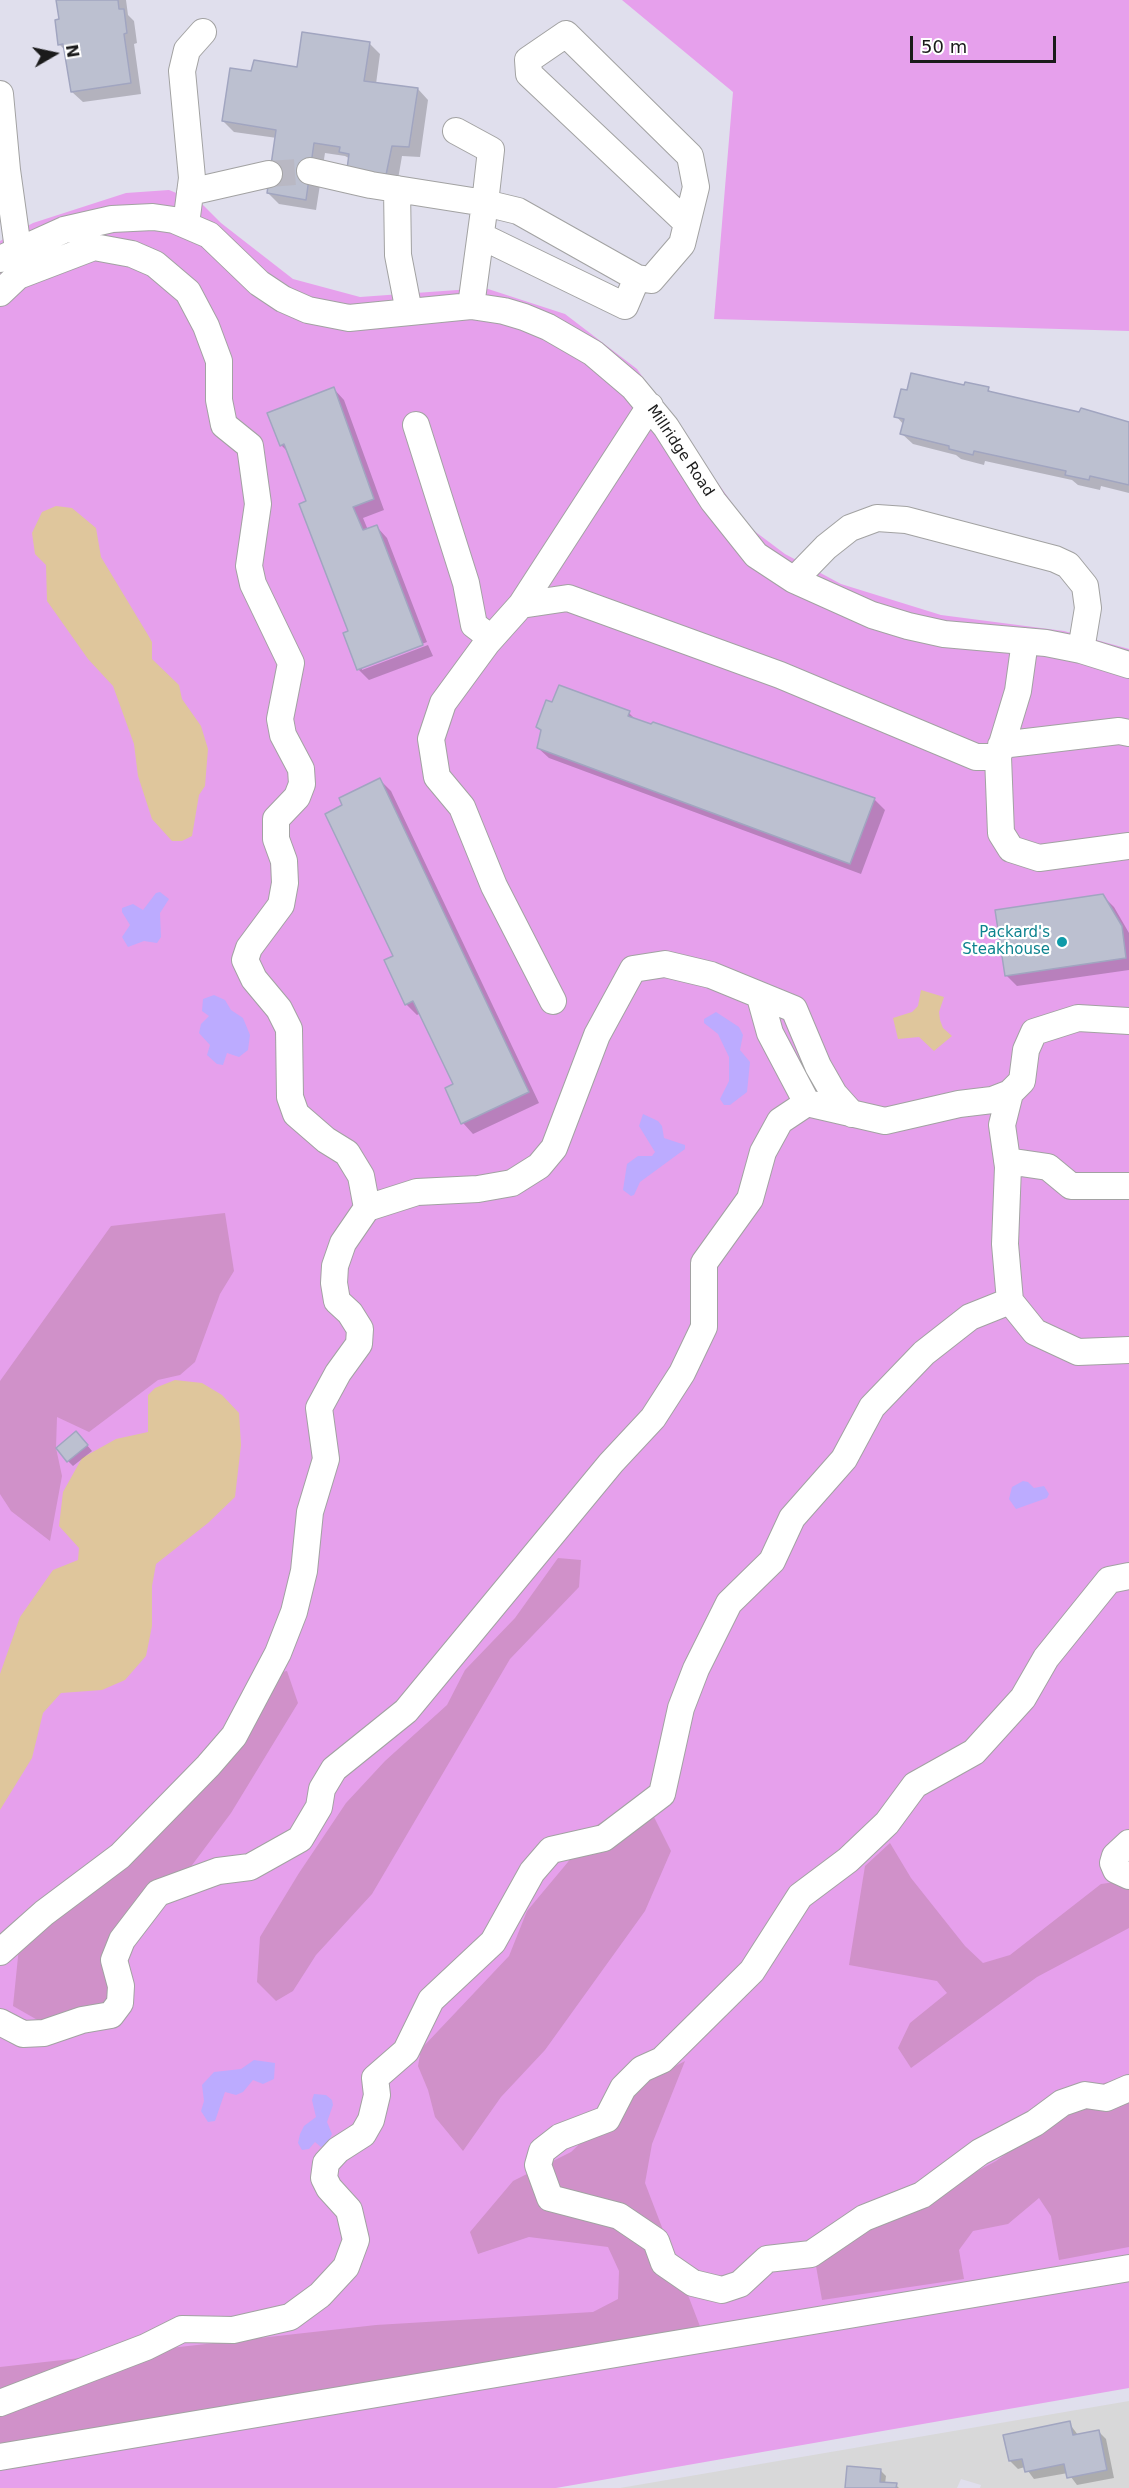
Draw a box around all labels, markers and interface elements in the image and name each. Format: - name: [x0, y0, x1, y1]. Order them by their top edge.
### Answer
- north arrow: [24, 24, 84, 84]
- scale bar: [913, 24, 1058, 62]
- text: 50 m: [921, 36, 967, 57]
- text: N: [62, 43, 83, 59]
- street label: Millridge Road: [643, 402, 717, 500]
- place label: Packard's Steakhouse: [962, 924, 1050, 959]
- marker: Packard's Steakhouse: [1055, 935, 1069, 949]

